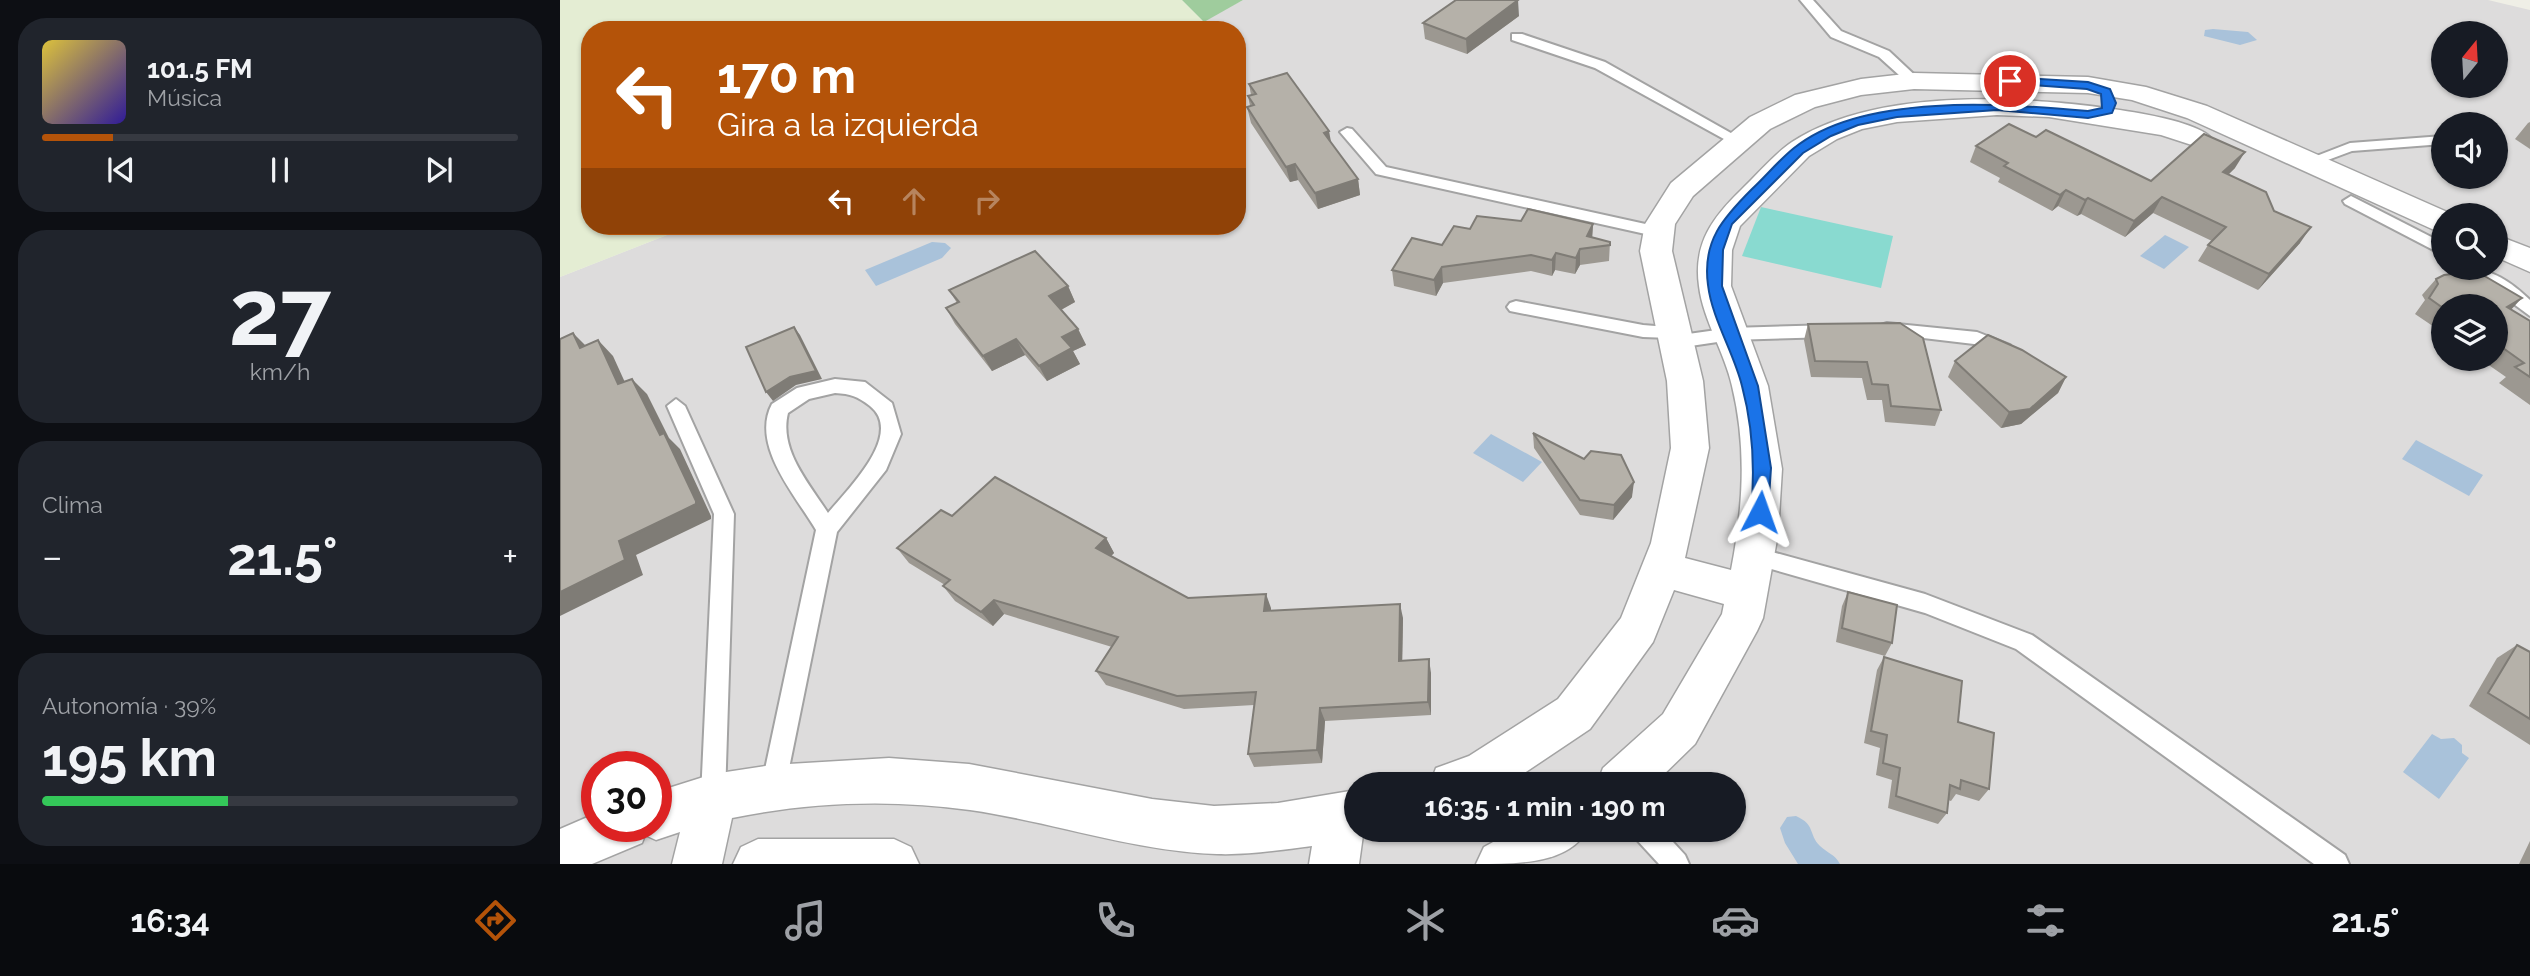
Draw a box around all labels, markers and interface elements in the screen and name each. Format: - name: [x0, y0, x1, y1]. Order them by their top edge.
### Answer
- north arrow: [2431, 21, 2508, 98]
- map controls: [2431, 21, 2508, 371]
- text: 170 m: [717, 47, 856, 104]
- icon: left: [602, 49, 693, 140]
- pin: [1980, 51, 2040, 111]
- text: 101.5 FM: [147, 54, 253, 84]
- icon: arrive: [1991, 62, 2029, 100]
- text: Música: [147, 84, 222, 111]
- text: Gira a la izquierda: [717, 106, 979, 143]
- button: sound: [2431, 112, 2508, 189]
- icon: previous: [102, 151, 140, 189]
- icon: pause: [261, 151, 299, 189]
- icon: next: [420, 151, 458, 189]
- icon: left: [822, 182, 860, 220]
- icon: ahead: [895, 182, 933, 220]
- icon: right: [968, 182, 1006, 220]
- button: search: [2431, 203, 2508, 280]
- text: 27: [229, 259, 331, 366]
- button: layers: [2431, 294, 2508, 371]
- text: km/h: [250, 358, 310, 385]
- position arrow: [1723, 475, 1797, 549]
- text: Clima: [42, 491, 103, 518]
- text: 21.5°: [227, 526, 338, 587]
- text: −: [42, 534, 62, 579]
- text: +: [502, 534, 518, 579]
- text: Autonomía · 39%: [42, 692, 216, 719]
- text: 195 km: [42, 727, 217, 788]
- speed limit sign: 30: [581, 751, 672, 842]
- text: 16:35 · 1 min · 190 m: [1425, 792, 1665, 822]
- icon: directions: [471, 896, 520, 945]
- icon: music: [781, 896, 830, 945]
- icon: phone: [1091, 896, 1140, 945]
- icon: climate: [1401, 896, 1450, 945]
- icon: car: [1711, 896, 1760, 945]
- icon: filters: [2021, 896, 2070, 945]
- text: 16:34: [131, 902, 210, 939]
- text: 21.5°: [2331, 902, 2399, 939]

